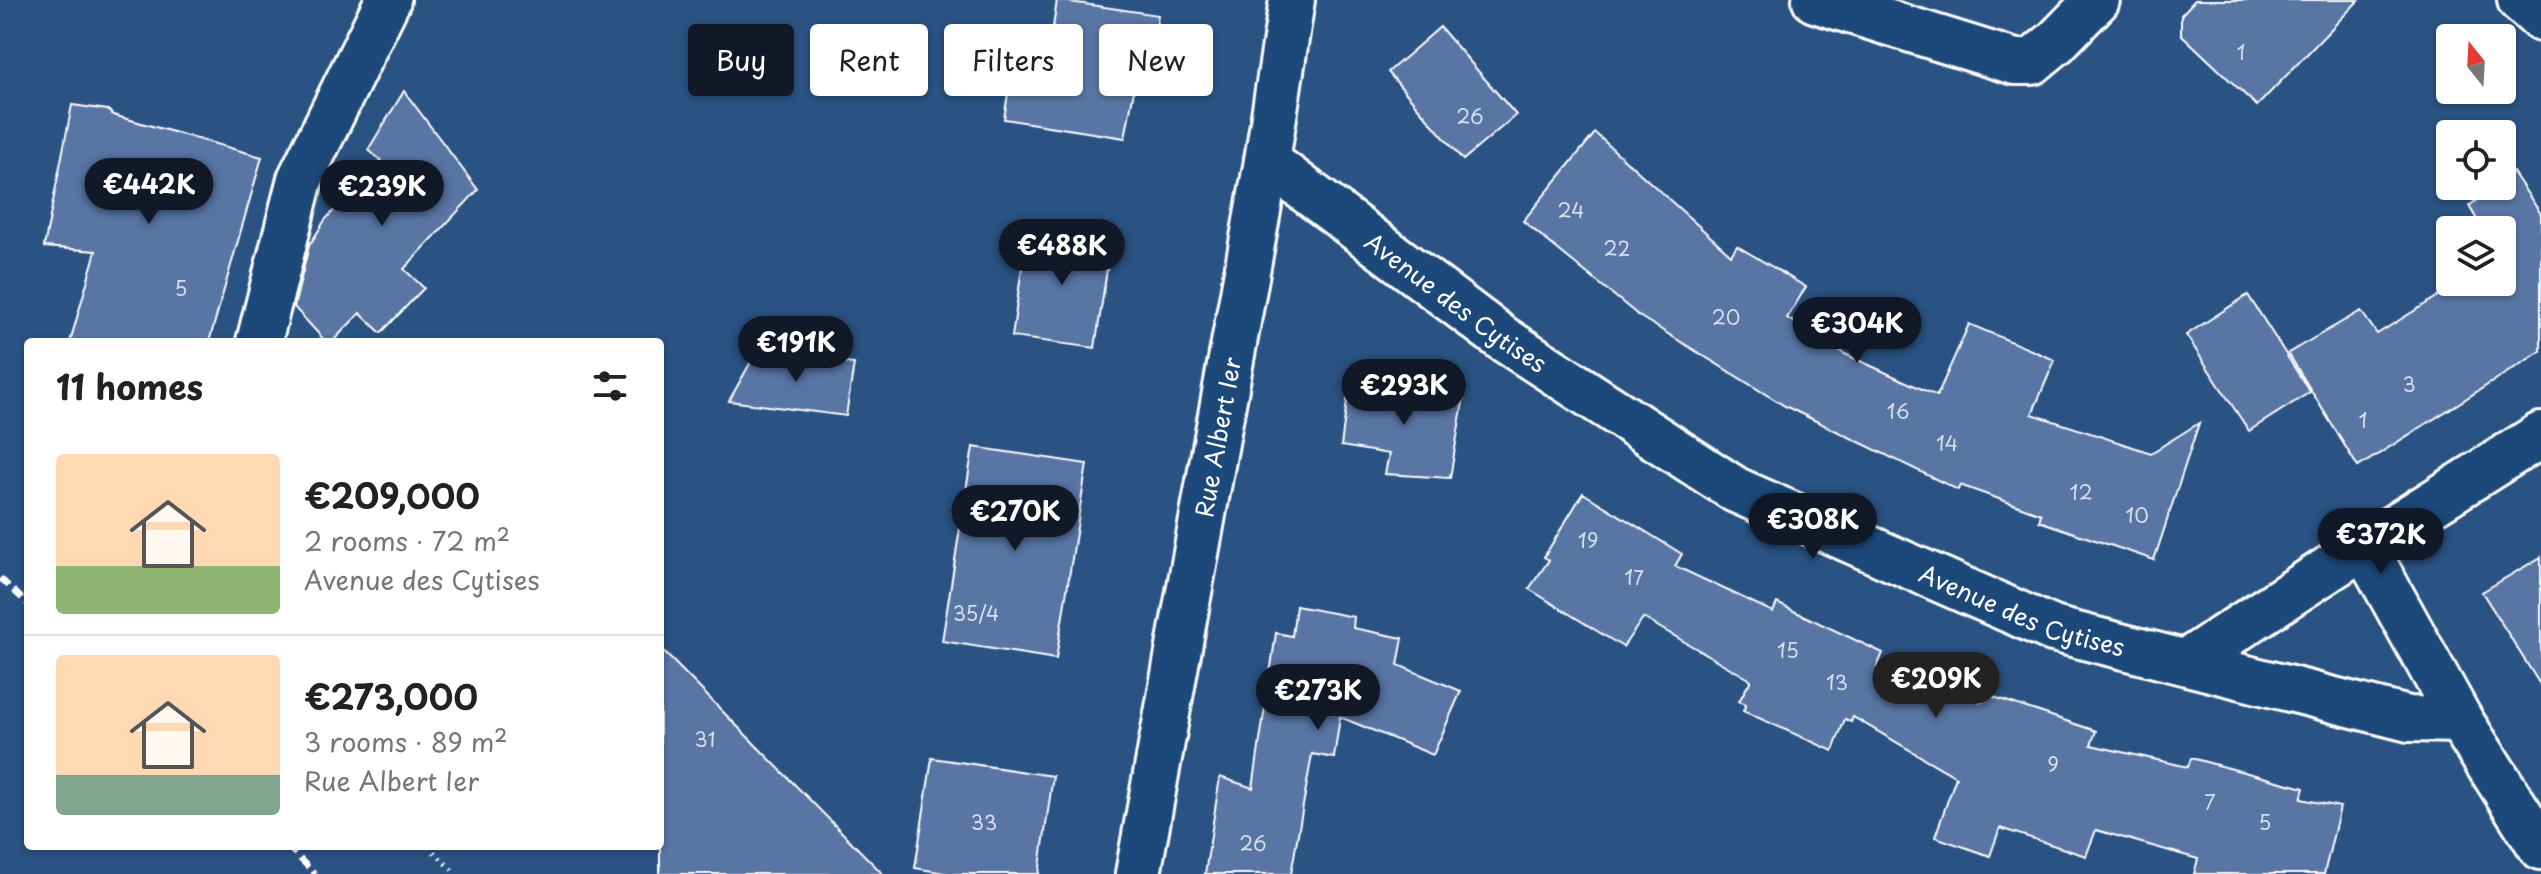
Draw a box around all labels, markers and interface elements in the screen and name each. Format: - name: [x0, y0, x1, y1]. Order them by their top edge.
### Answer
- chip: Buy: [688, 24, 794, 96]
- chip: Rent: [810, 24, 928, 96]
- chip: Filters: [944, 24, 1083, 96]
- chip: New: [1099, 24, 1213, 96]
- north arrow: [2436, 24, 2516, 104]
- map controls: [2436, 24, 2516, 296]
- house number: 1: [2237, 37, 2245, 67]
- house number: 26: [1456, 101, 1484, 131]
- button: locate: [2436, 120, 2516, 200]
- pin: €442K: [93, 158, 205, 226]
- pin: €239K: [326, 160, 438, 228]
- text: €442K: [102, 164, 196, 203]
- text: €239K: [338, 166, 426, 205]
- house number: 24: [1558, 195, 1584, 225]
- button: layers: [2436, 216, 2516, 296]
- pin: €488K: [1006, 219, 1118, 287]
- street label: Avenue des Cytises: [1358, 223, 1554, 381]
- text: €488K: [1017, 225, 1107, 264]
- house number: 22: [1604, 233, 1630, 263]
- house number: 5: [175, 273, 187, 303]
- pin: €304K: [1801, 297, 1913, 365]
- house number: 20: [1712, 302, 1740, 332]
- text: €304K: [1810, 303, 1904, 342]
- pin: €191K: [740, 316, 852, 384]
- text: €191K: [756, 322, 836, 361]
- street label: Rue Albert Ier: [1185, 354, 1249, 520]
- pin: €293K: [1348, 359, 1460, 427]
- text: 11 homes: [56, 360, 203, 412]
- icon: filters: [588, 364, 632, 408]
- text: €293K: [1360, 365, 1448, 404]
- house number: 3: [2402, 369, 2416, 399]
- house number: 16: [1887, 396, 1910, 426]
- house number: 1: [2359, 405, 2367, 435]
- house number: 14: [1936, 428, 1958, 458]
- text: €209,000: [304, 469, 480, 521]
- house number: 12: [2069, 477, 2093, 507]
- pin: €270K: [959, 485, 1071, 553]
- icon: home: [120, 486, 216, 582]
- text: €270K: [970, 491, 1060, 530]
- pin: €308K: [1757, 493, 1869, 561]
- text: €308K: [1767, 499, 1859, 538]
- house number: 10: [2125, 500, 2149, 530]
- pin: €372K: [2325, 508, 2437, 576]
- text: €372K: [2336, 514, 2426, 553]
- text: 2 rooms · 72 m²: [304, 521, 510, 560]
- house number: 19: [1578, 525, 1598, 555]
- street label: Avenue des Cytises: [1914, 555, 2129, 664]
- text: Avenue des Cytises: [304, 560, 540, 599]
- house number: 17: [1624, 562, 1644, 592]
- house number: 35/4: [953, 598, 999, 628]
- house number: 15: [1777, 635, 1799, 665]
- pin: €209K: [1880, 652, 1992, 720]
- text: €209K: [1891, 658, 1982, 697]
- pin: €273K: [1262, 664, 1374, 732]
- house number: 13: [1826, 667, 1848, 697]
- text: €273,000: [304, 670, 478, 722]
- text: €273K: [1274, 670, 1362, 709]
- icon: home: [120, 687, 216, 783]
- text: 3 rooms · 89 m²: [304, 722, 508, 761]
- house number: 31: [695, 724, 715, 754]
- house number: 9: [2047, 749, 2059, 779]
- text: Rue Albert Ier: [304, 761, 479, 800]
- house number: 7: [2204, 787, 2216, 817]
- house number: 33: [971, 807, 997, 837]
- house number: 5: [2259, 807, 2271, 837]
- house number: 26: [1239, 828, 1267, 858]

